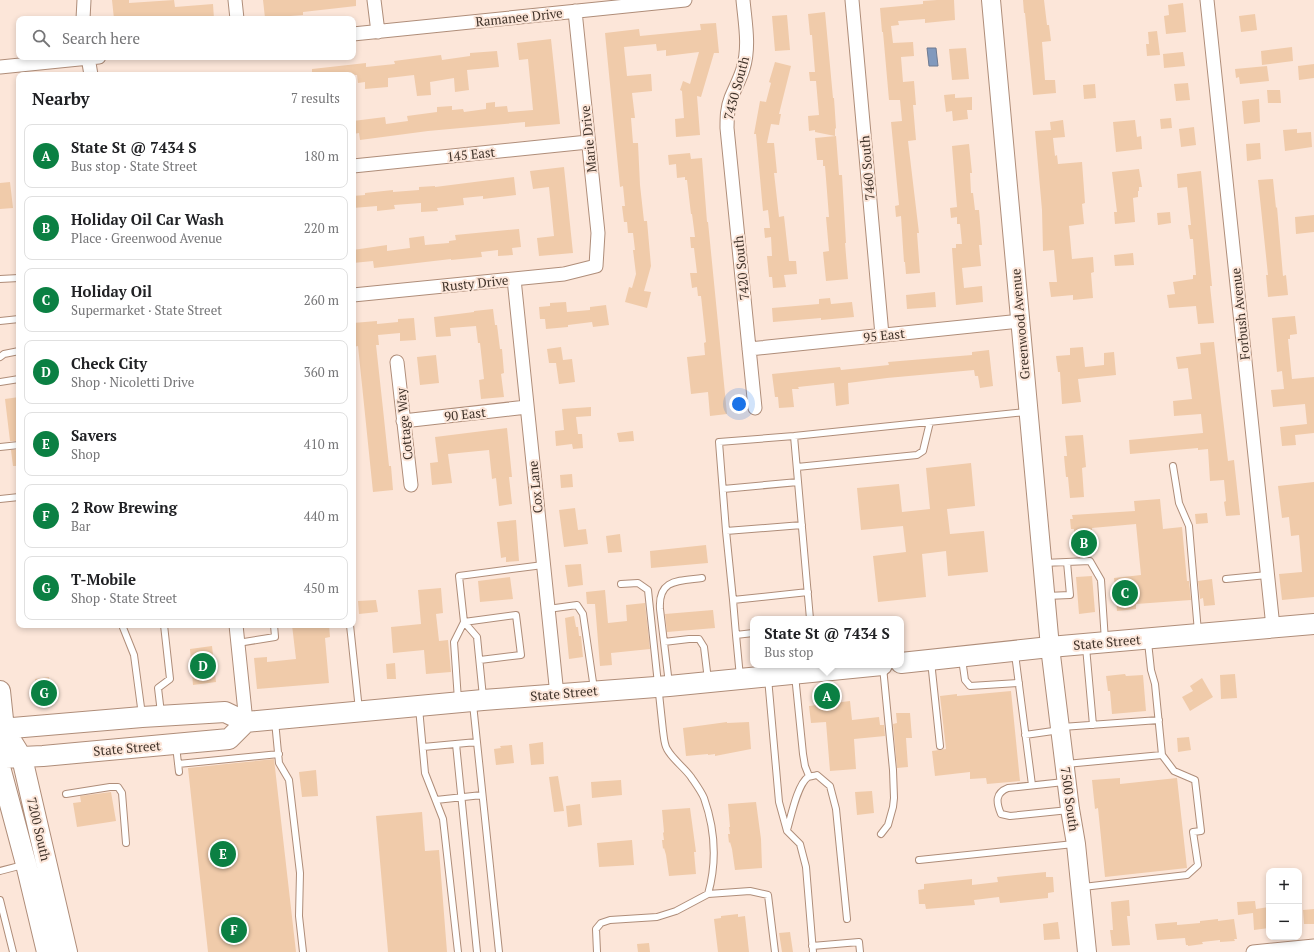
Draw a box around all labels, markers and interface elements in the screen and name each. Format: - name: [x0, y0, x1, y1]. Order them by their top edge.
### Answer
- street label: Ramanee Drive: [474, 3, 564, 31]
- search box: [16, 16, 356, 60]
- icon: search: [30, 27, 52, 49]
- text: Search here: [62, 28, 140, 48]
- street label: 7430 South: [719, 54, 753, 122]
- text: Nearby: [32, 87, 90, 110]
- text: 7 results: [291, 89, 340, 107]
- street label: Marie Drive: [576, 105, 600, 173]
- street label: 7460 South: [855, 135, 879, 201]
- text: State St @ 7434 S: [71, 137, 197, 157]
- street label: 145 East: [446, 142, 496, 165]
- text: A: [41, 147, 51, 165]
- text: 180 m: [304, 147, 339, 165]
- text: Bus stop · State Street: [71, 157, 197, 175]
- text: Holiday Oil Car Wash: [71, 209, 224, 229]
- text: B: [42, 219, 50, 237]
- text: 220 m: [304, 219, 339, 237]
- text: Place · Greenwood Avenue: [71, 229, 222, 247]
- street label: 7420 South: [729, 234, 753, 301]
- street label: Forbush Avenue: [1226, 267, 1254, 361]
- street label: Greenwood Avenue: [1006, 268, 1034, 380]
- street label: Rusty Drive: [441, 271, 509, 295]
- text: Holiday Oil: [71, 281, 152, 301]
- text: C: [42, 291, 50, 309]
- text: 260 m: [304, 291, 339, 309]
- text: Supermarket · State Street: [71, 301, 222, 319]
- street label: 95 East: [862, 324, 906, 346]
- text: Check City: [71, 353, 147, 373]
- text: D: [41, 363, 51, 381]
- text: 360 m: [304, 363, 339, 381]
- text: Shop · Nicoletti Drive: [71, 373, 194, 391]
- street label: Cottage Way: [391, 387, 417, 461]
- your location: [729, 394, 749, 414]
- street label: 90 East: [443, 403, 487, 425]
- text: Savers: [71, 425, 117, 445]
- text: E: [42, 435, 50, 453]
- text: 410 m: [304, 435, 339, 453]
- text: Shop: [71, 445, 100, 463]
- street label: Cox Lane: [523, 460, 547, 514]
- text: 2 Row Brewing: [71, 497, 177, 517]
- text: F: [42, 507, 50, 525]
- text: 440 m: [304, 507, 339, 525]
- text: Bar: [71, 517, 91, 535]
- pin: B: [1071, 528, 1097, 558]
- text: T-Mobile: [71, 569, 136, 589]
- pin: C: [1112, 578, 1138, 608]
- text: G: [41, 579, 51, 597]
- text: 450 m: [304, 579, 339, 597]
- text: Shop · State Street: [71, 589, 177, 607]
- popup: [750, 616, 904, 668]
- text: State St @ 7434 S: [764, 623, 890, 643]
- street label: State Street: [1073, 630, 1142, 654]
- text: Bus stop: [764, 643, 813, 661]
- pin: D: [190, 651, 216, 681]
- pin: G: [31, 678, 57, 708]
- street label: State Street: [530, 681, 599, 705]
- pin: A: [814, 681, 840, 711]
- street label: State Street: [93, 736, 162, 760]
- street label: 7500 South: [1057, 766, 1083, 833]
- street label: 7200 South: [23, 795, 55, 863]
- pin: E: [210, 839, 236, 869]
- map controls: [1266, 868, 1302, 940]
- button: +: [1266, 868, 1302, 904]
- button: −: [1266, 904, 1302, 940]
- pin: F: [221, 915, 247, 945]

